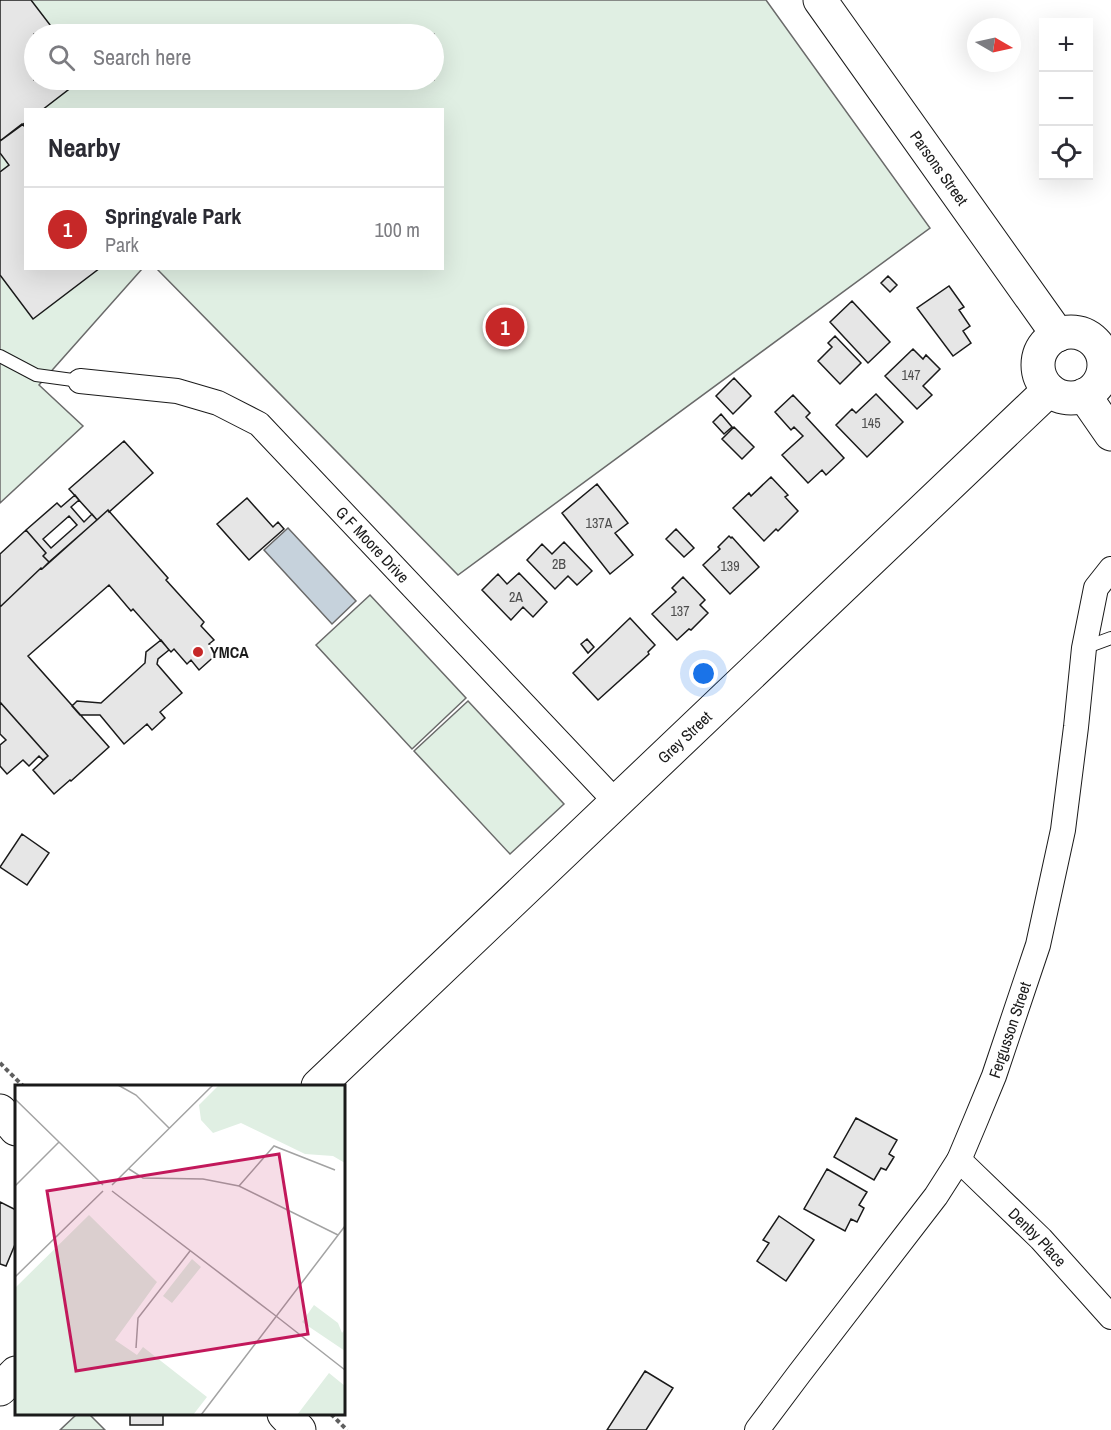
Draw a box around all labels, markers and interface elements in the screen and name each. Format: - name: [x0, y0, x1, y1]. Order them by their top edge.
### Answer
- north arrow: [967, 18, 1021, 72]
- map controls: [1039, 18, 1093, 180]
- button: +: [1039, 18, 1093, 72]
- search box: [24, 24, 444, 90]
- icon: search: [45, 41, 78, 74]
- text: Search here: [93, 42, 191, 72]
- button: −: [1039, 72, 1093, 126]
- street label: Parsons Street: [905, 126, 974, 210]
- button: locate: [1039, 126, 1093, 180]
- text: Nearby: [48, 130, 120, 165]
- text: Springvale Park: [105, 201, 241, 231]
- text: 1: [63, 216, 72, 243]
- text: 100 m: [374, 216, 420, 243]
- text: Park: [105, 231, 139, 258]
- pin: 1: [486, 304, 524, 350]
- house number: 147: [901, 366, 921, 384]
- house number: 145: [861, 414, 881, 432]
- street label: G F Moore Drive: [331, 501, 414, 588]
- house number: 137A: [586, 514, 613, 532]
- house number: 2B: [552, 555, 566, 573]
- house number: 139: [720, 557, 740, 575]
- house number: 2A: [509, 588, 523, 606]
- house number: 137: [670, 602, 690, 620]
- place label: YMCA: [210, 641, 249, 663]
- marker: YMCA: [191, 645, 205, 659]
- your location: [689, 659, 718, 688]
- street label: Grey Street: [653, 706, 717, 768]
- street label: Fergusson Street: [983, 979, 1036, 1081]
- inset map: [15, 1085, 345, 1415]
- street label: Denby Place: [1004, 1203, 1071, 1271]

